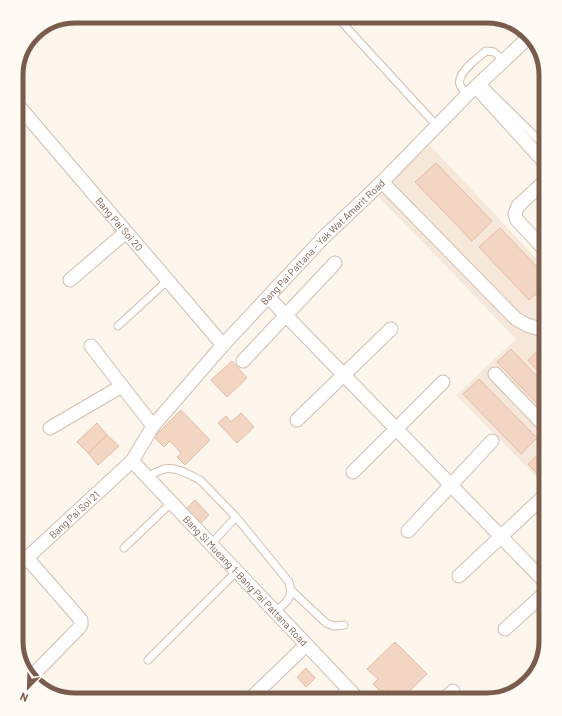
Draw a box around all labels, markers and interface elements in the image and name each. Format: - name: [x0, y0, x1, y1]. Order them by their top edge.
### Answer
- street label: Bang Pai Pattana - Yak Wat Amarit Road: [258, 177, 387, 307]
- street label: Bang Pai Soi 20: [93, 195, 146, 253]
- street label: Bang Pai Soi 21: [46, 488, 102, 541]
- street label: Bang Si Mueang 1-Bang Pai Pattana Road: [181, 513, 310, 648]
- north arrow: [8, 668, 48, 708]
- text: N: [18, 690, 30, 705]

